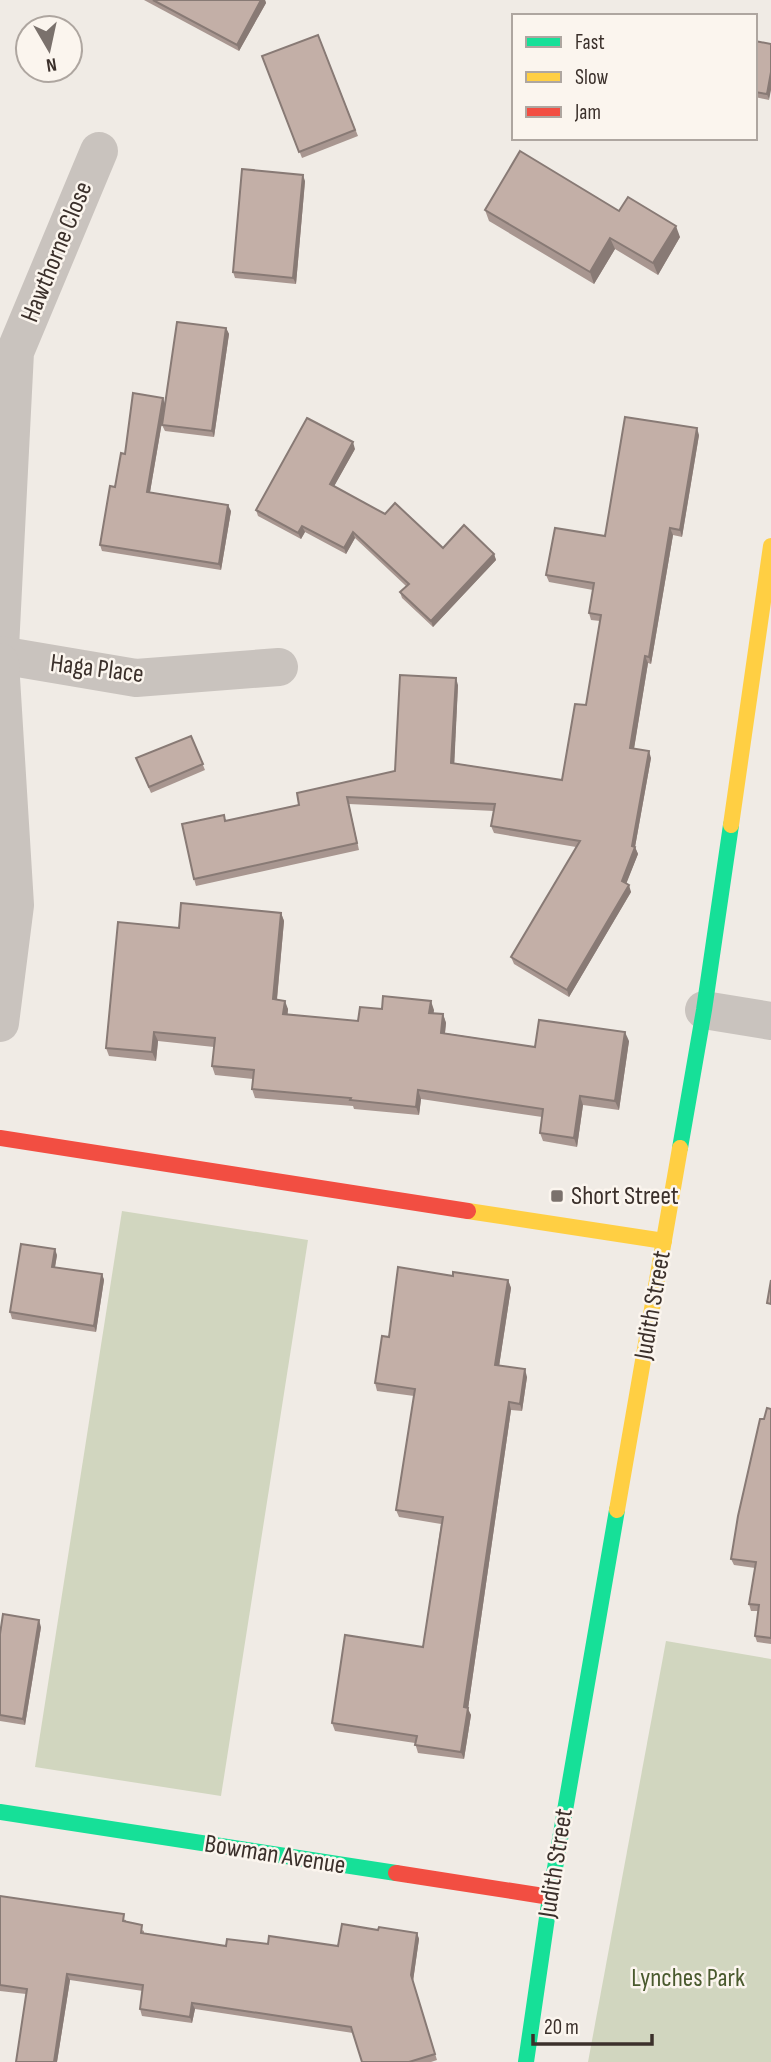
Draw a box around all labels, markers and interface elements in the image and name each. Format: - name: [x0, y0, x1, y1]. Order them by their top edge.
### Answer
- north arrow: [14, 14, 84, 84]
- legend: [512, 14, 757, 140]
- text: Fast: [575, 30, 605, 55]
- text: N: [45, 52, 58, 76]
- text: Slow: [575, 65, 609, 90]
- text: Jam: [574, 100, 601, 125]
- street label: Hawthorne Close: [15, 177, 99, 327]
- street label: Haga Place: [48, 648, 146, 690]
- place label: Short Street: [571, 1181, 679, 1212]
- marker: Short Street: [549, 1188, 565, 1204]
- street label: Judith Street: [628, 1248, 678, 1363]
- street label: Judith Street: [532, 1806, 580, 1921]
- street label: Bowman Avenue: [202, 1829, 348, 1881]
- park label: Lynches Park: [631, 1963, 745, 1994]
- scale bar: [533, 2002, 652, 2046]
- text: 20 m: [544, 2015, 579, 2040]

